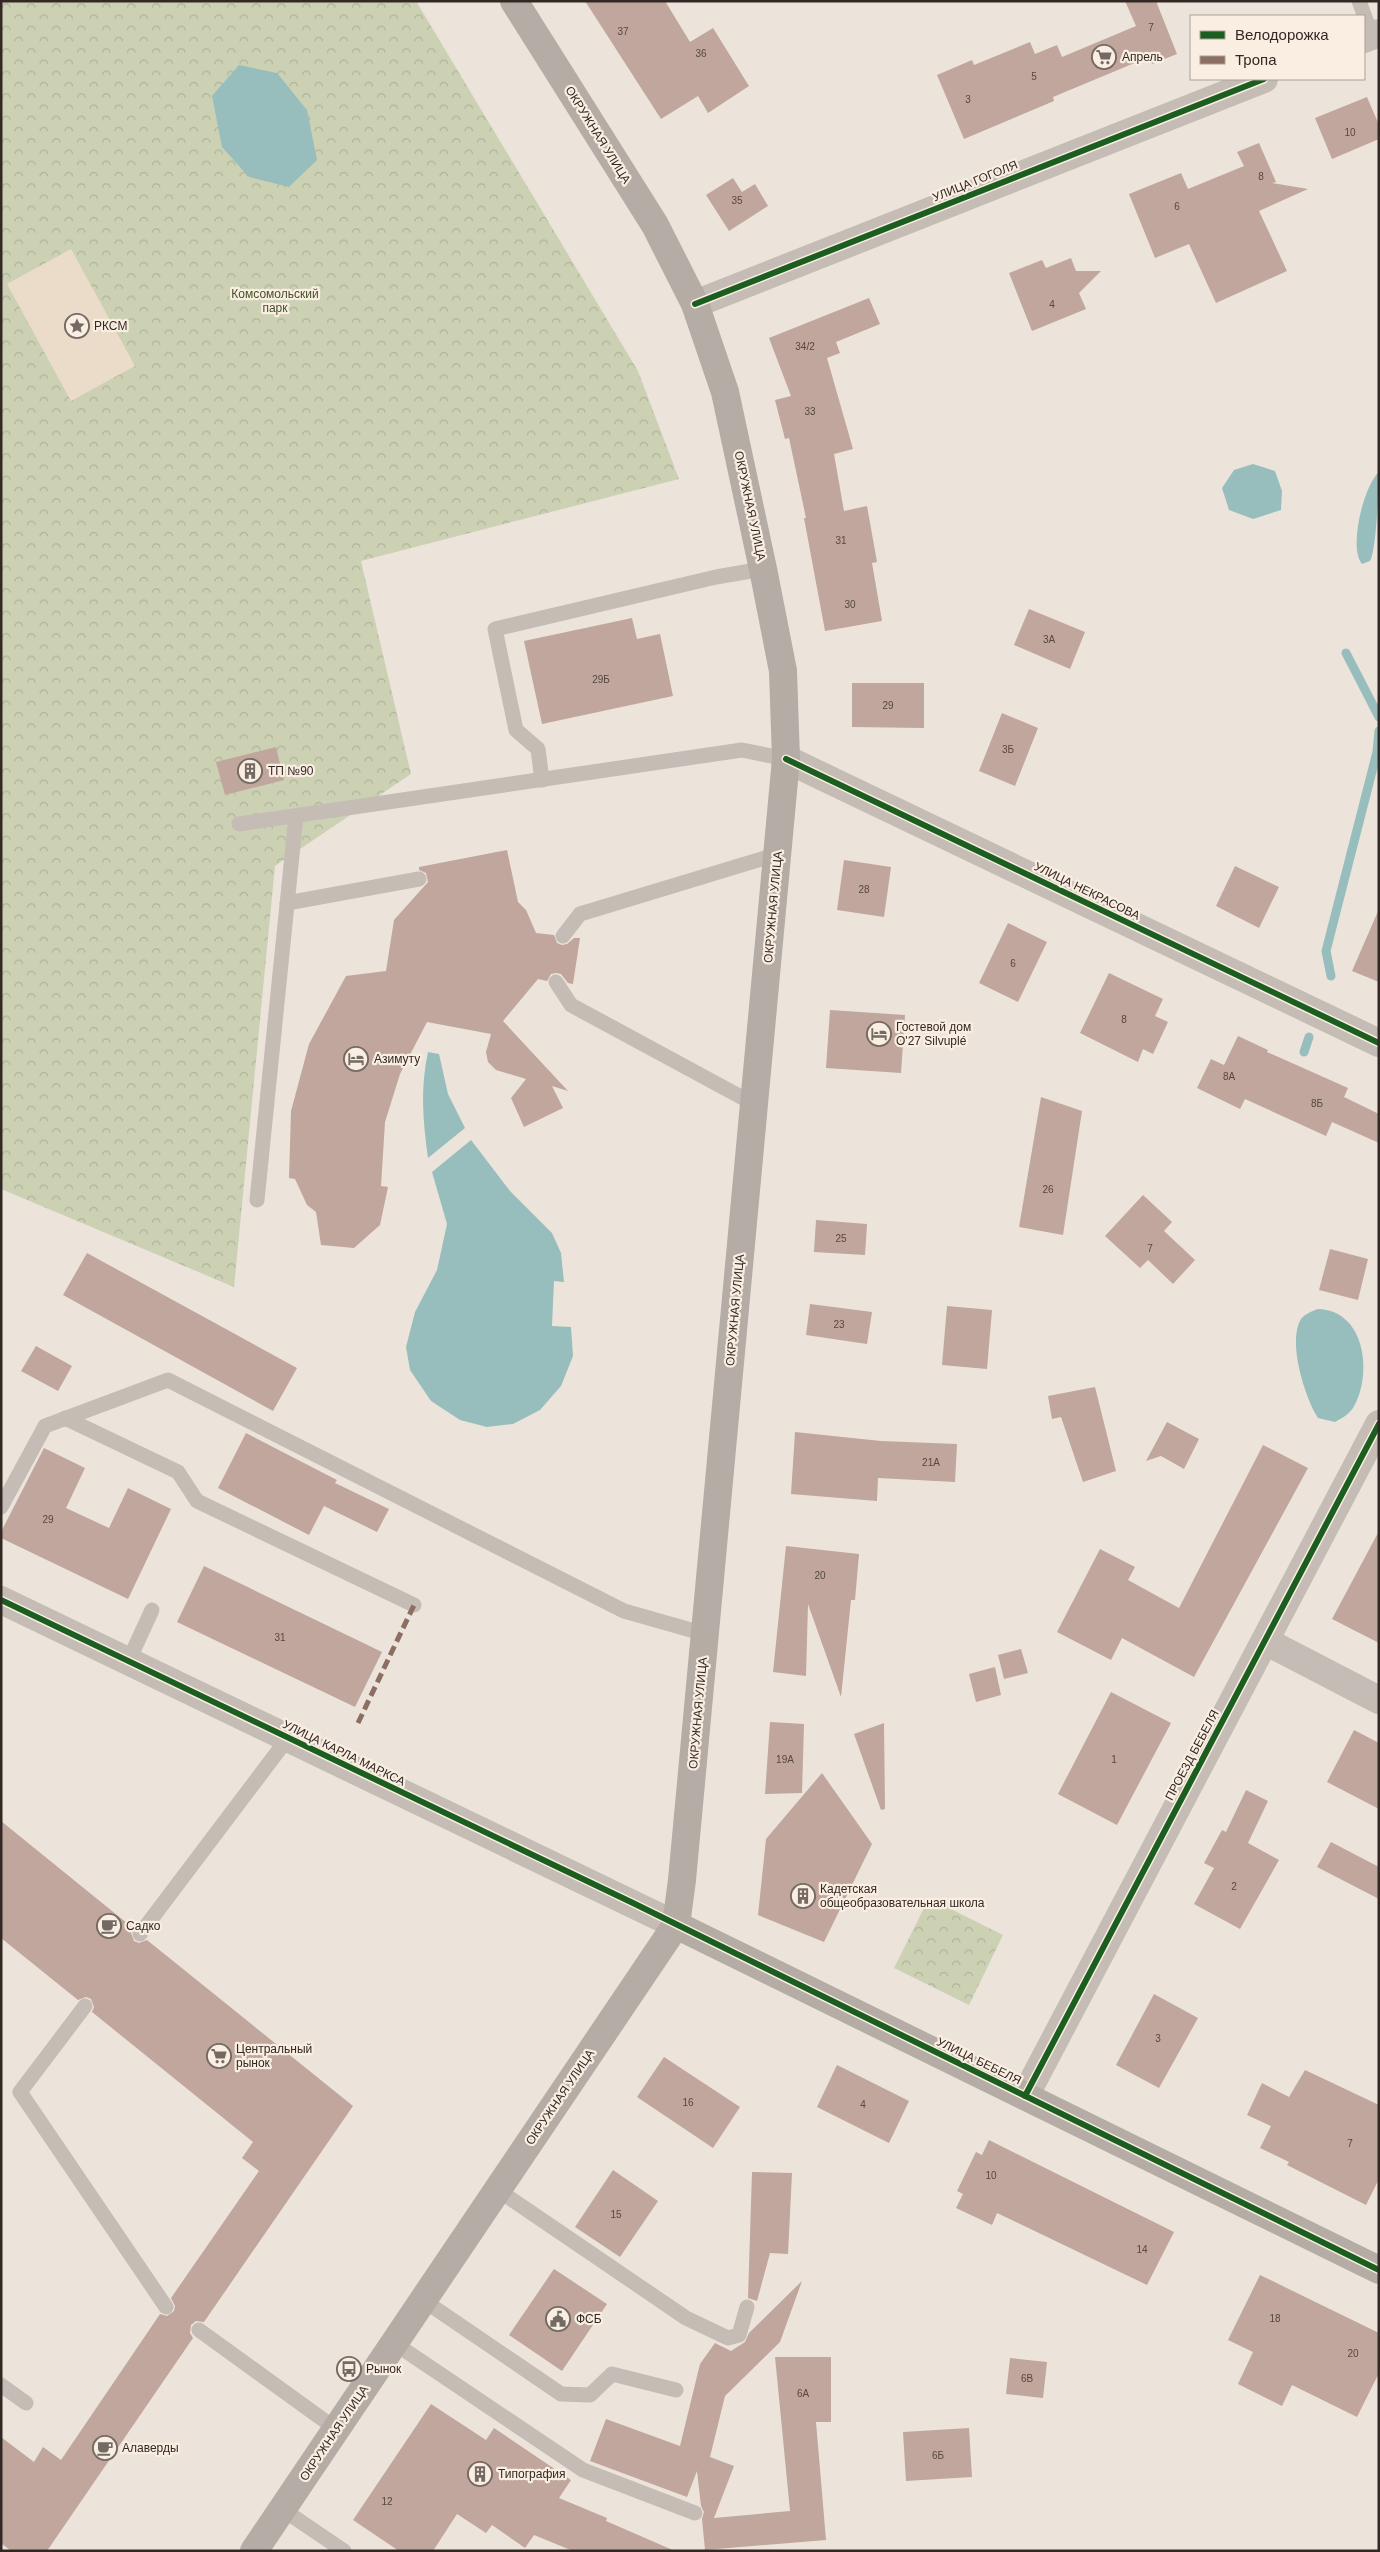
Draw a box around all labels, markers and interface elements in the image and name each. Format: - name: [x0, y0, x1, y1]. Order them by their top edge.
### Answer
- legend: [1190, 15, 1365, 80]
- house number: 7: [1148, 22, 1154, 33]
- house number: 37: [617, 26, 629, 37]
- text: Велодорожка: [1235, 26, 1329, 43]
- supermarket icon: Апрель: [1091, 44, 1117, 70]
- house number: 36: [695, 48, 707, 59]
- place label: Апрель: [1122, 50, 1163, 64]
- text: Тропа: [1235, 51, 1277, 68]
- house number: 5: [1031, 71, 1037, 82]
- street label: ОКРУЖНАЯ УЛИЦА: [562, 84, 634, 186]
- house number: 3: [965, 94, 971, 105]
- house number: 10: [1344, 127, 1356, 138]
- street label: УЛИЦА ГОГОЛЯ: [930, 158, 1020, 204]
- house number: 8: [1258, 171, 1264, 182]
- house number: 35: [731, 195, 743, 206]
- house number: 6: [1174, 201, 1180, 212]
- park label: Комсомольский парк: [231, 287, 319, 315]
- house number: 4: [1049, 299, 1055, 310]
- place icon: РКСМ: [64, 313, 90, 339]
- place label: РКСМ: [94, 319, 127, 333]
- house number: 34/2: [795, 341, 815, 352]
- house number: 33: [804, 406, 816, 417]
- street label: ОКРУЖНАЯ УЛИЦА: [732, 450, 768, 562]
- house number: 31: [835, 535, 847, 546]
- house number: 30: [844, 599, 856, 610]
- house number: 3А: [1043, 634, 1055, 645]
- house number: 29Б: [592, 674, 610, 685]
- house number: 29: [882, 700, 894, 711]
- house number: 3Б: [1002, 744, 1014, 755]
- building icon: ТП №90: [237, 758, 263, 784]
- place label: ТП №90: [268, 764, 314, 778]
- street label: ОКРУЖНАЯ УЛИЦА: [761, 851, 785, 963]
- street label: УЛИЦА НЕКРАСОВА: [1032, 859, 1142, 923]
- house number: 28: [858, 884, 870, 895]
- house number: 6: [1010, 958, 1016, 969]
- house number: 8: [1121, 1014, 1127, 1025]
- place label: Гостевой дом O'27 Silvuplé: [896, 1020, 971, 1048]
- hotel icon: Гостевой дом O'27 Silvuplé: [866, 1021, 892, 1047]
- hotel icon: Азимуту: [343, 1046, 369, 1072]
- place label: Азимуту: [374, 1052, 420, 1066]
- house number: 8А: [1223, 1071, 1235, 1082]
- house number: 8Б: [1311, 1098, 1323, 1109]
- house number: 26: [1042, 1184, 1054, 1195]
- house number: 25: [835, 1233, 847, 1244]
- house number: 7: [1147, 1243, 1153, 1254]
- street label: ОКРУЖНАЯ УЛИЦА: [723, 1254, 747, 1366]
- house number: 23: [833, 1319, 845, 1330]
- house number: 21А: [922, 1457, 940, 1468]
- house number: 29: [42, 1514, 54, 1525]
- house number: 20: [814, 1570, 826, 1581]
- house number: 31: [274, 1632, 286, 1643]
- street label: ОКРУЖНАЯ УЛИЦА: [686, 1657, 710, 1769]
- street label: ПРОЕЗД БЕБЕЛЯ: [1162, 1707, 1222, 1803]
- street label: УЛИЦА КАРЛА МАРКСА: [280, 1717, 408, 1789]
- house number: 19А: [776, 1754, 794, 1765]
- house number: 1: [1111, 1754, 1117, 1765]
- house number: 2: [1231, 1881, 1237, 1892]
- place label: Кадетская общеобразовательная школа: [820, 1882, 985, 1910]
- building icon: Кадетская общеобразовательная школа: [790, 1883, 816, 1909]
- cafe icon: Садко: [96, 1913, 122, 1939]
- place label: Садко: [126, 1919, 161, 1933]
- house number: 3: [1155, 2033, 1161, 2044]
- street label: УЛИЦА БЕБЕЛЯ: [934, 2034, 1024, 2088]
- place label: Центральный рынок: [236, 2042, 312, 2070]
- supermarket icon: Центральный рынок: [206, 2043, 232, 2069]
- street label: ОКРУЖНАЯ УЛИЦА: [523, 2047, 597, 2147]
- house number: 16: [682, 2097, 694, 2108]
- house number: 4: [860, 2099, 866, 2110]
- house number: 7: [1347, 2138, 1353, 2149]
- house number: 10: [985, 2170, 997, 2181]
- house number: 15: [610, 2209, 622, 2220]
- house number: 14: [1136, 2244, 1148, 2255]
- public building icon: ФСБ: [545, 2306, 571, 2332]
- place label: ФСБ: [576, 2312, 602, 2326]
- house number: 18: [1269, 2313, 1281, 2324]
- house number: 20: [1347, 2348, 1359, 2359]
- bus stop icon: Рынок: [336, 2356, 362, 2382]
- place label: Рынок: [366, 2362, 402, 2376]
- house number: 6В: [1021, 2373, 1033, 2384]
- street label: ОКРУЖНАЯ УЛИЦА: [297, 2383, 371, 2483]
- house number: 6А: [797, 2388, 809, 2399]
- cafe icon: Алаверды: [92, 2435, 118, 2461]
- place label: Алаверды: [122, 2441, 179, 2455]
- house number: 6Б: [932, 2450, 944, 2461]
- building icon: Типография: [467, 2461, 493, 2487]
- place label: Типография: [498, 2467, 565, 2481]
- house number: 12: [381, 2496, 393, 2507]

